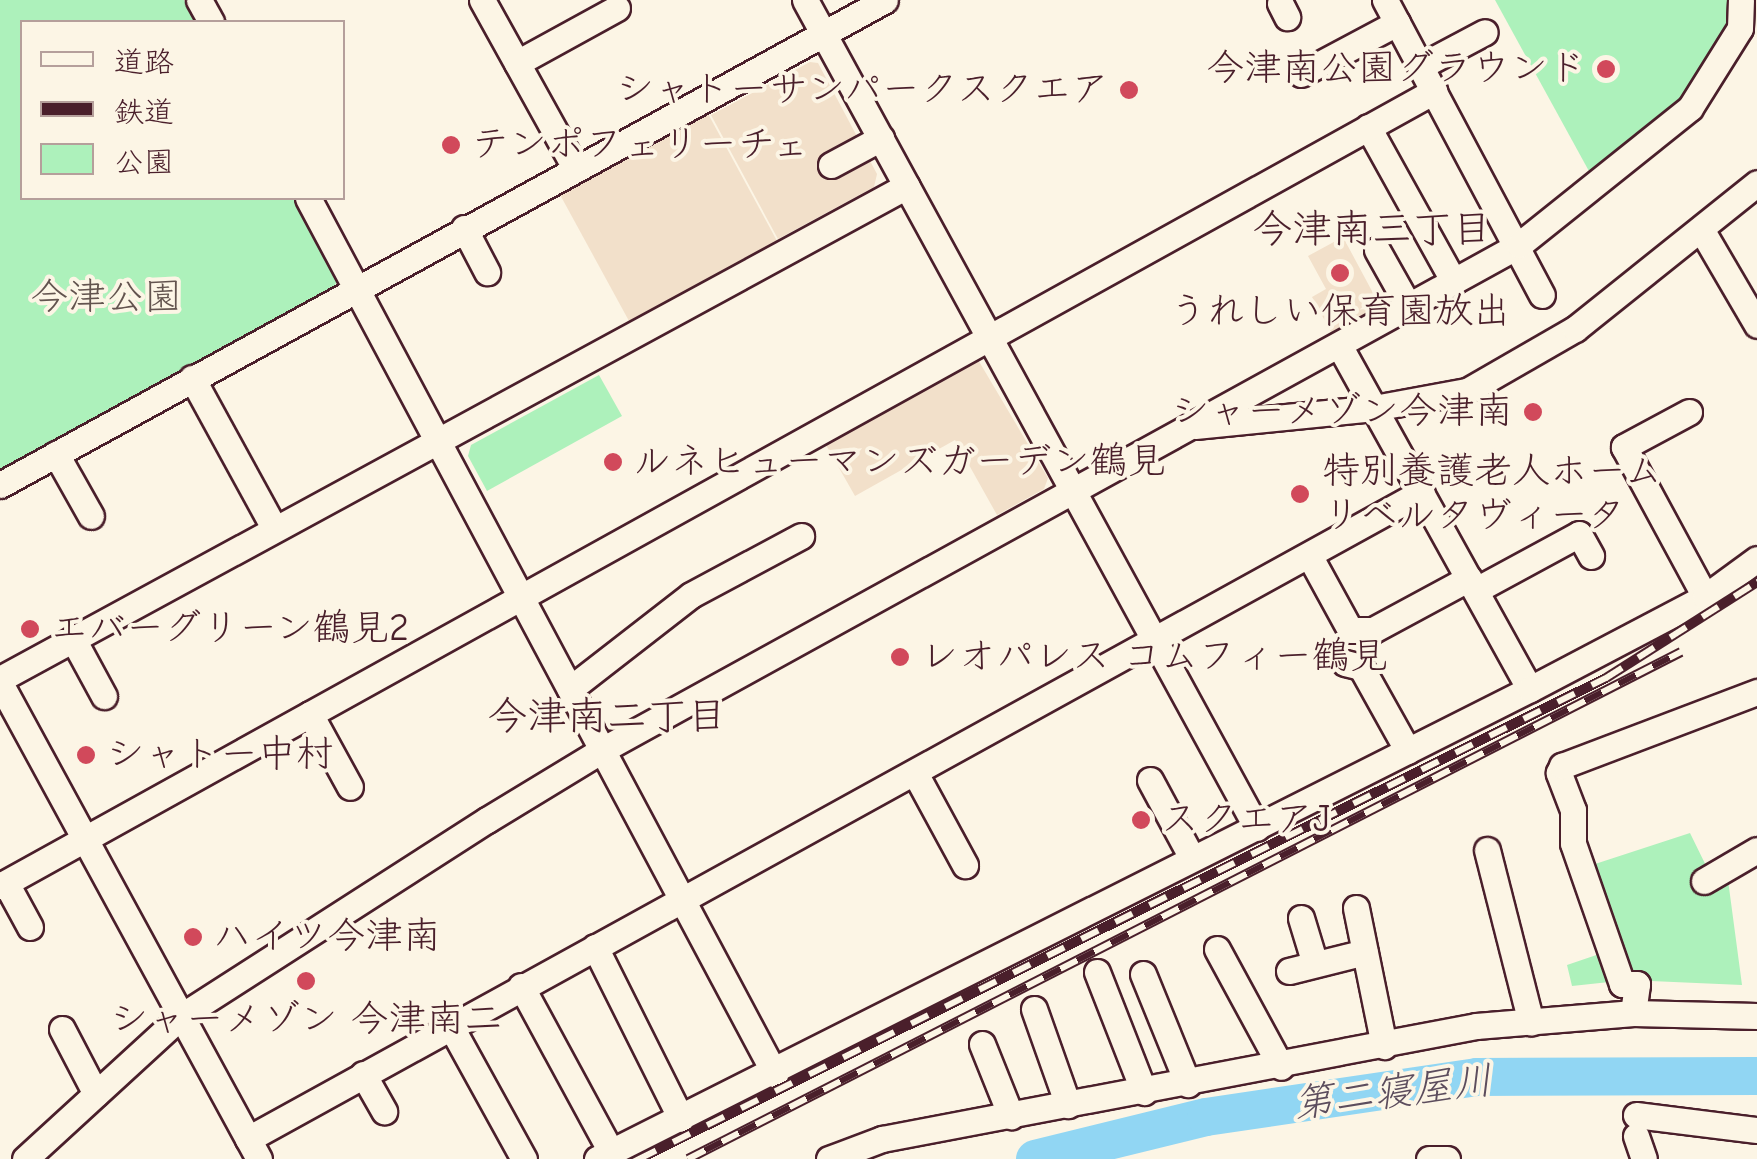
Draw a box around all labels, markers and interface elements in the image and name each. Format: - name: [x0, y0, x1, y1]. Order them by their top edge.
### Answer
- legend: [20, 20, 345, 200]
- text: 道路: [114, 45, 174, 80]
- place label: 今津南公園グラウンド: [1206, 46, 1586, 92]
- marker: 今津南公園グラウンド: [1595, 58, 1617, 80]
- place label: シャトーサンパークスクエア: [615, 67, 1109, 113]
- marker: シャトーサンパークスクエア: [1118, 79, 1140, 101]
- text: 鉄道: [114, 95, 174, 130]
- place label: テンポフェリーチェ: [471, 122, 813, 168]
- marker: テンポフェリーチェ: [440, 134, 462, 156]
- text: 公園: [114, 145, 174, 180]
- district label: 今津南三丁目: [1252, 205, 1492, 253]
- marker: うれしい保育園放出: [1329, 262, 1351, 284]
- park label: 今津公園: [30, 275, 182, 321]
- place label: うれしい保育園放出: [1169, 289, 1511, 335]
- place label: シャーメゾン今津南: [1171, 389, 1513, 435]
- marker: シャーメゾン今津南: [1522, 401, 1544, 423]
- place label: ルネヒューマンズガーデン鶴見: [633, 439, 1165, 485]
- place label: 特別養護老人ホーム リベルタヴィータ: [1322, 449, 1664, 538]
- marker: ルネヒューマンズガーデン鶴見: [602, 451, 624, 473]
- marker: 特別養護老人ホーム リベルタヴィータ: [1287, 481, 1313, 507]
- place label: エバーグリーン鶴見2: [50, 606, 412, 652]
- marker: エバーグリーン鶴見2: [19, 618, 41, 640]
- place label: レオパレス コムフィー鶴見: [920, 634, 1389, 680]
- marker: レオパレス コムフィー鶴見: [889, 646, 911, 668]
- district label: 今津南二丁目: [487, 692, 727, 740]
- place label: シャトー中村: [106, 732, 334, 778]
- marker: シャトー中村: [75, 744, 97, 766]
- place label: スクエアJ: [1161, 797, 1330, 843]
- marker: スクエアJ: [1130, 809, 1152, 831]
- place label: ハイツ今津南: [213, 914, 441, 960]
- marker: ハイツ今津南: [182, 926, 204, 948]
- marker: シャーメゾン 今津南二: [295, 970, 317, 992]
- place label: シャーメゾン 今津南二: [110, 997, 502, 1043]
- water label: 第二寝屋川: [1291, 1056, 1495, 1128]

